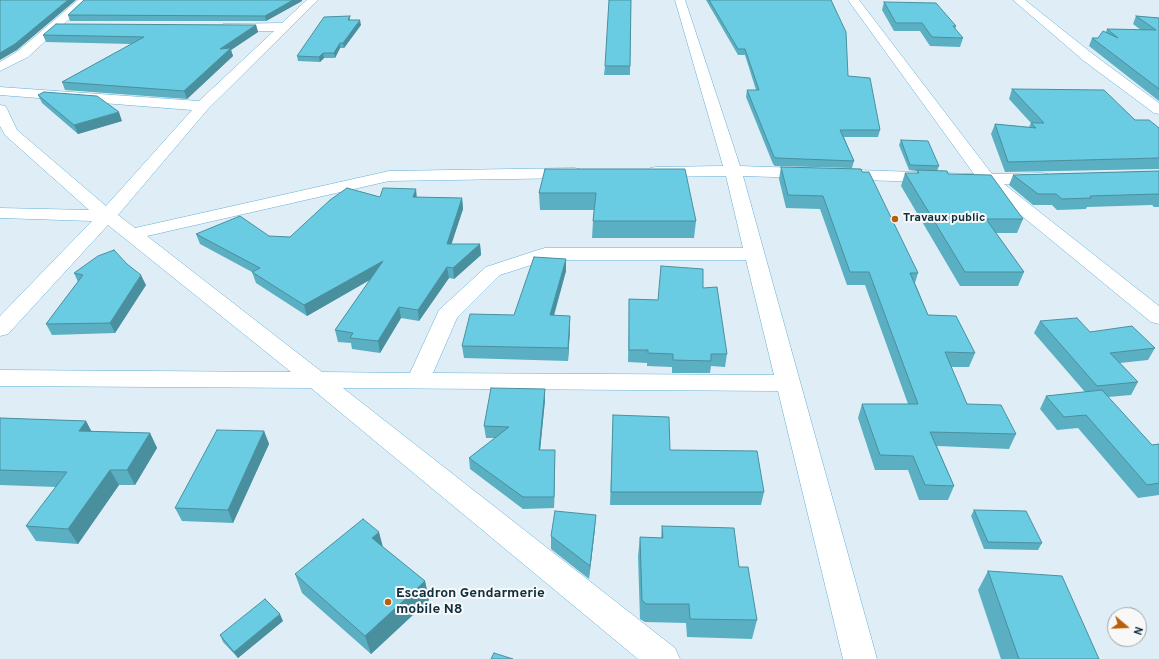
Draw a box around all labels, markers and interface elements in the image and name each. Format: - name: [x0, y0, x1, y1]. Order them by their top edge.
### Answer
- place label: Travaux public: [903, 212, 985, 226]
- marker: Travaux public: [890, 214, 900, 224]
- place label: Escadron Gendarmerie mobile N8: [396, 586, 545, 618]
- marker: Escadron Gendarmerie mobile N8: [383, 597, 393, 607]
- north arrow: [1107, 607, 1147, 647]
- text: N: [1129, 625, 1145, 637]

